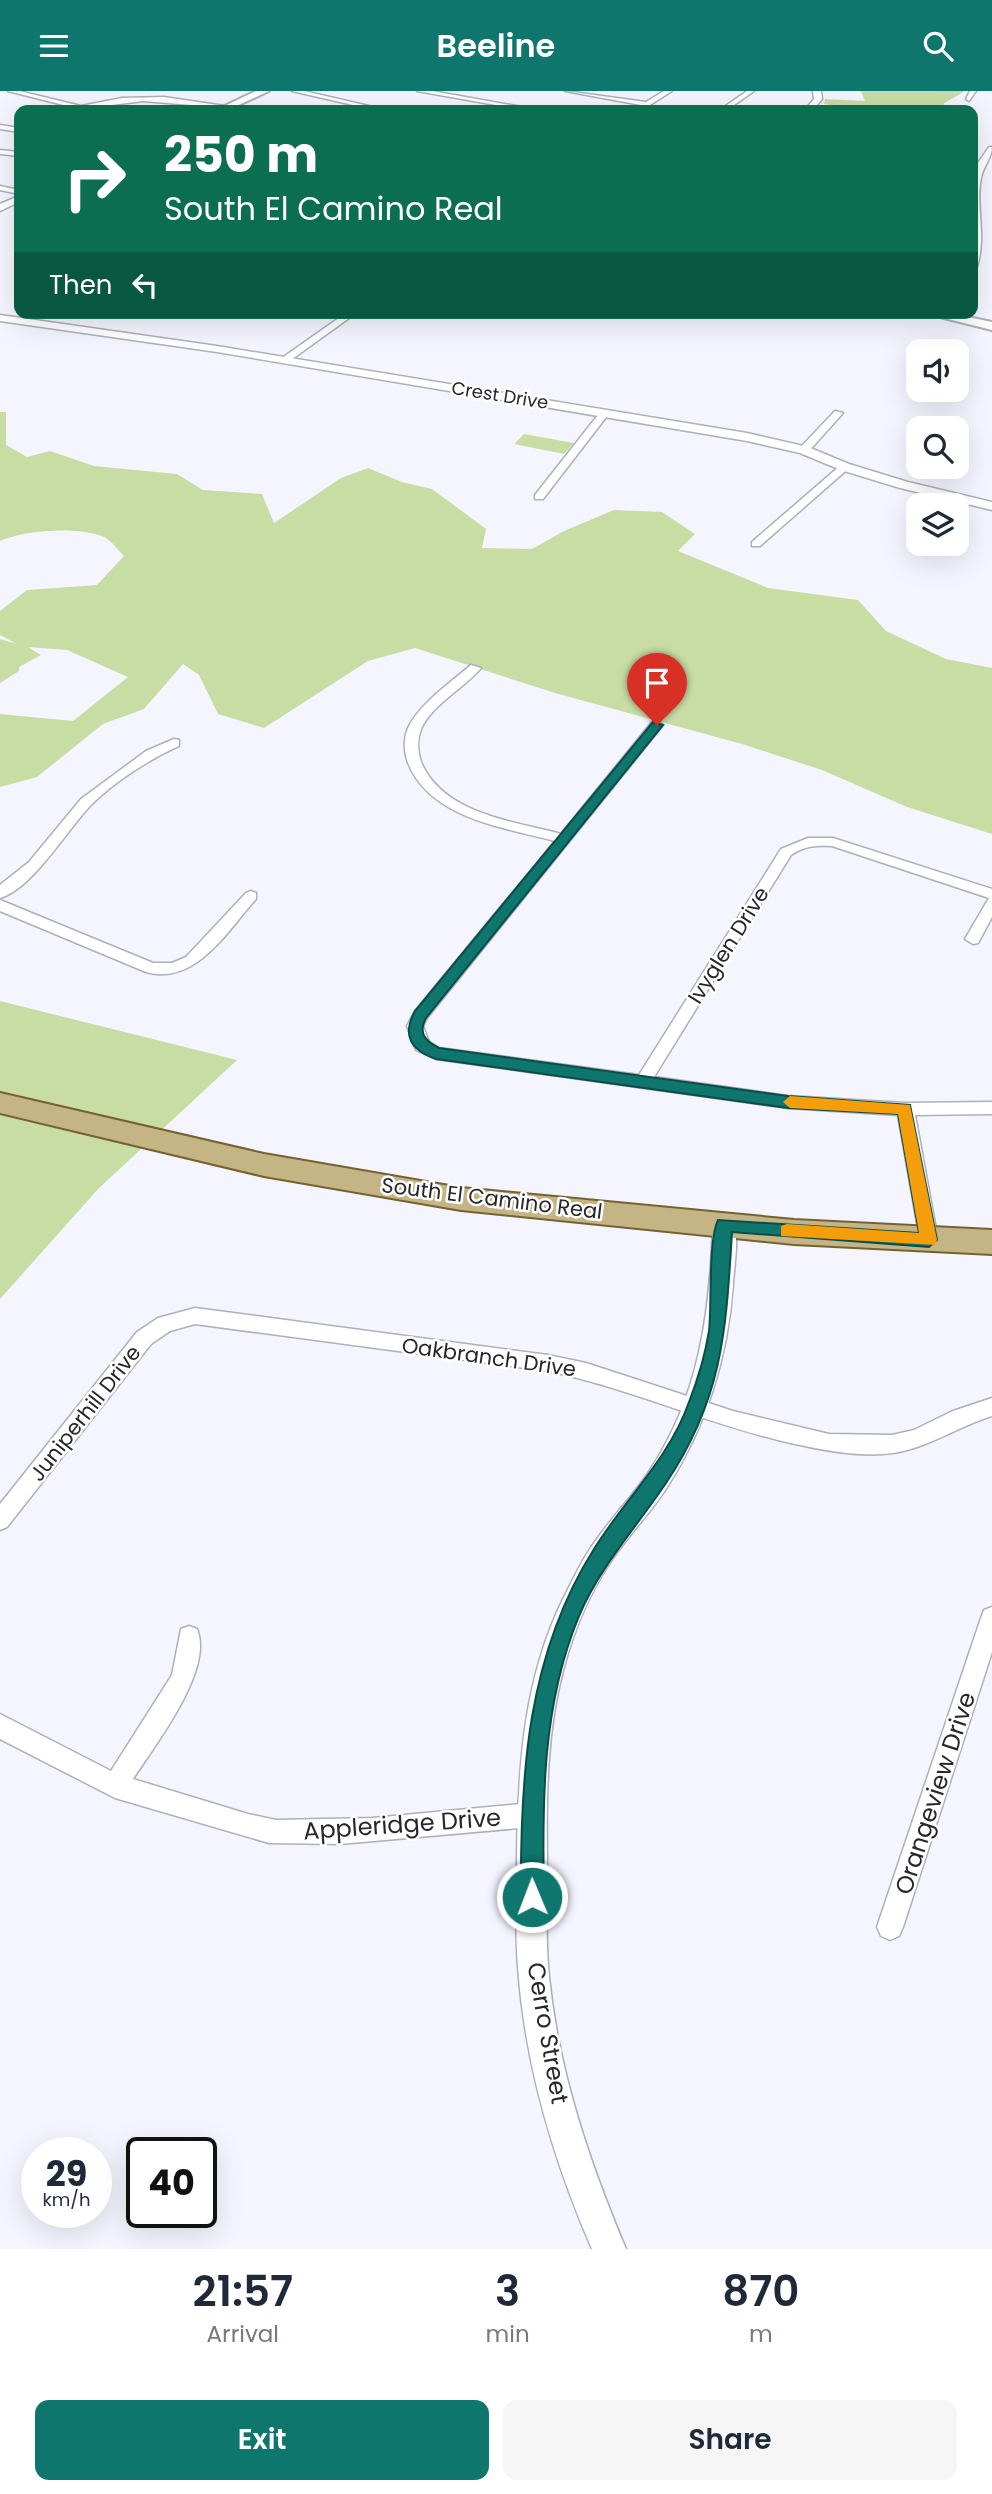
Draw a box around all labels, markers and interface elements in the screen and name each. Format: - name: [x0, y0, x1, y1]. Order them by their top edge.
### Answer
- text: Beeline: [437, 23, 555, 68]
- icon: menu: [35, 27, 73, 65]
- icon: search: [919, 27, 957, 65]
- text: 250 m: [164, 121, 318, 189]
- icon: right: [49, 133, 140, 224]
- text: South El Camino Real: [164, 186, 503, 231]
- icon: left: [126, 266, 164, 304]
- text: Then: [49, 267, 112, 303]
- map controls: [906, 339, 969, 556]
- button: sound: [906, 339, 969, 402]
- street label: Crest Drive: [450, 375, 550, 415]
- button: search: [906, 416, 969, 479]
- button: layers: [906, 493, 969, 556]
- pin: [627, 653, 687, 725]
- icon: arrive: [638, 664, 676, 702]
- street label: Ivyglen Drive: [681, 881, 775, 1009]
- street label: South El Camino Real: [380, 1170, 604, 1226]
- street label: Oakbranch Drive: [400, 1330, 578, 1384]
- street label: Juniperhill Drive: [23, 1339, 147, 1487]
- street label: Orangeview Drive: [887, 1688, 983, 1898]
- street label: Appleridge Drive: [302, 1801, 502, 1847]
- position arrow: [495, 1860, 569, 1934]
- street label: Cerro Street: [519, 1960, 577, 2106]
- speed limit sign: 40: [126, 2137, 217, 2228]
- text: 29: [46, 2149, 87, 2198]
- text: km/h: [43, 2187, 90, 2212]
- text: 21:57: [193, 2262, 293, 2321]
- text: 3: [495, 2262, 520, 2321]
- text: 870: [722, 2262, 799, 2321]
- text: Arrival: [207, 2318, 279, 2350]
- text: min: [486, 2318, 530, 2350]
- text: m: [749, 2318, 773, 2350]
- button: Exit: [35, 2400, 489, 2480]
- button: Share: [503, 2400, 957, 2480]

